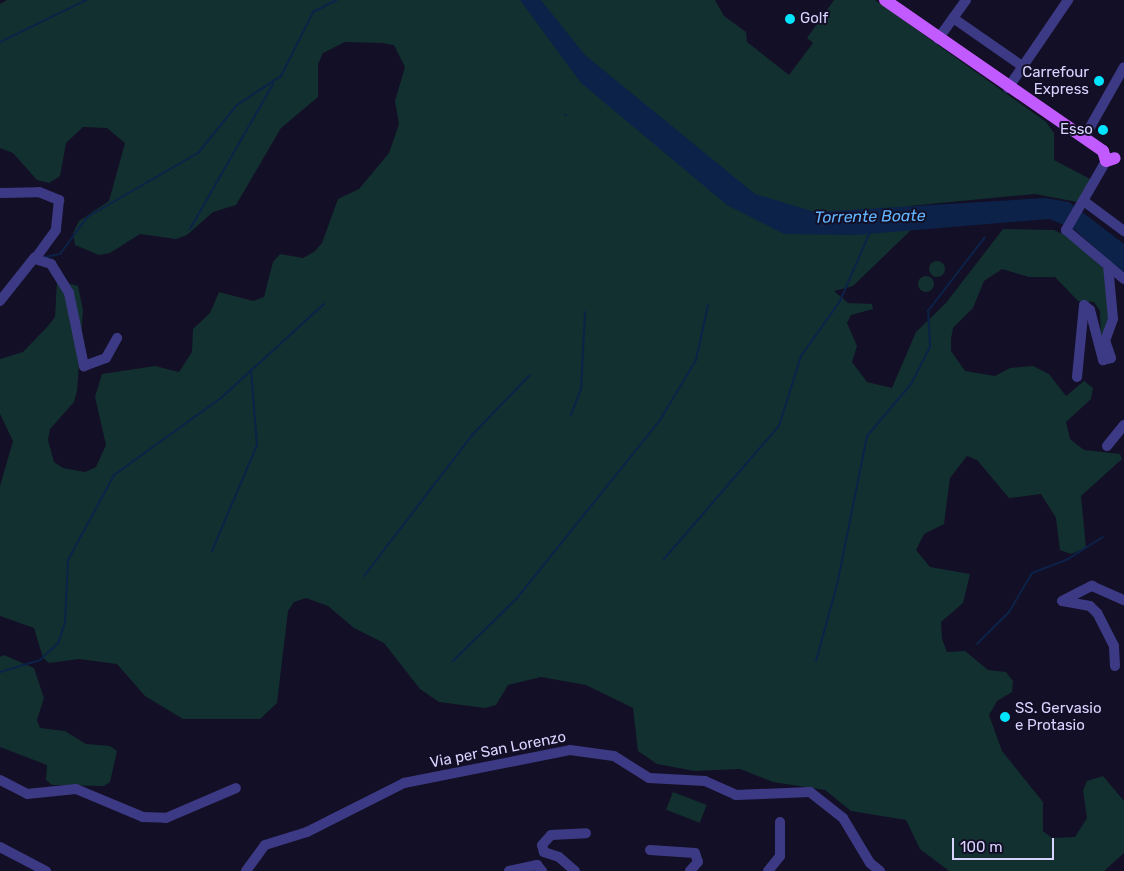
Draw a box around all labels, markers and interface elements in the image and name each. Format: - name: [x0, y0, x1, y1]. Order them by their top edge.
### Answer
- place label: Golf: [800, 10, 828, 28]
- marker: Golf: [784, 13, 796, 25]
- place label: Carrefour Express: [1022, 63, 1089, 98]
- marker: Carrefour Express: [1093, 75, 1105, 87]
- place label: Esso: [1060, 121, 1093, 139]
- marker: Esso: [1097, 124, 1109, 136]
- water label: Torrente Boate: [814, 206, 926, 228]
- place label: SS. Gervasio e Protasio: [1015, 699, 1102, 734]
- marker: SS. Gervasio e Protasio: [999, 711, 1011, 723]
- street label: Via per San Lorenzo: [428, 728, 568, 772]
- scale bar: [954, 828, 1056, 860]
- text: 100 m: [960, 838, 1002, 856]

